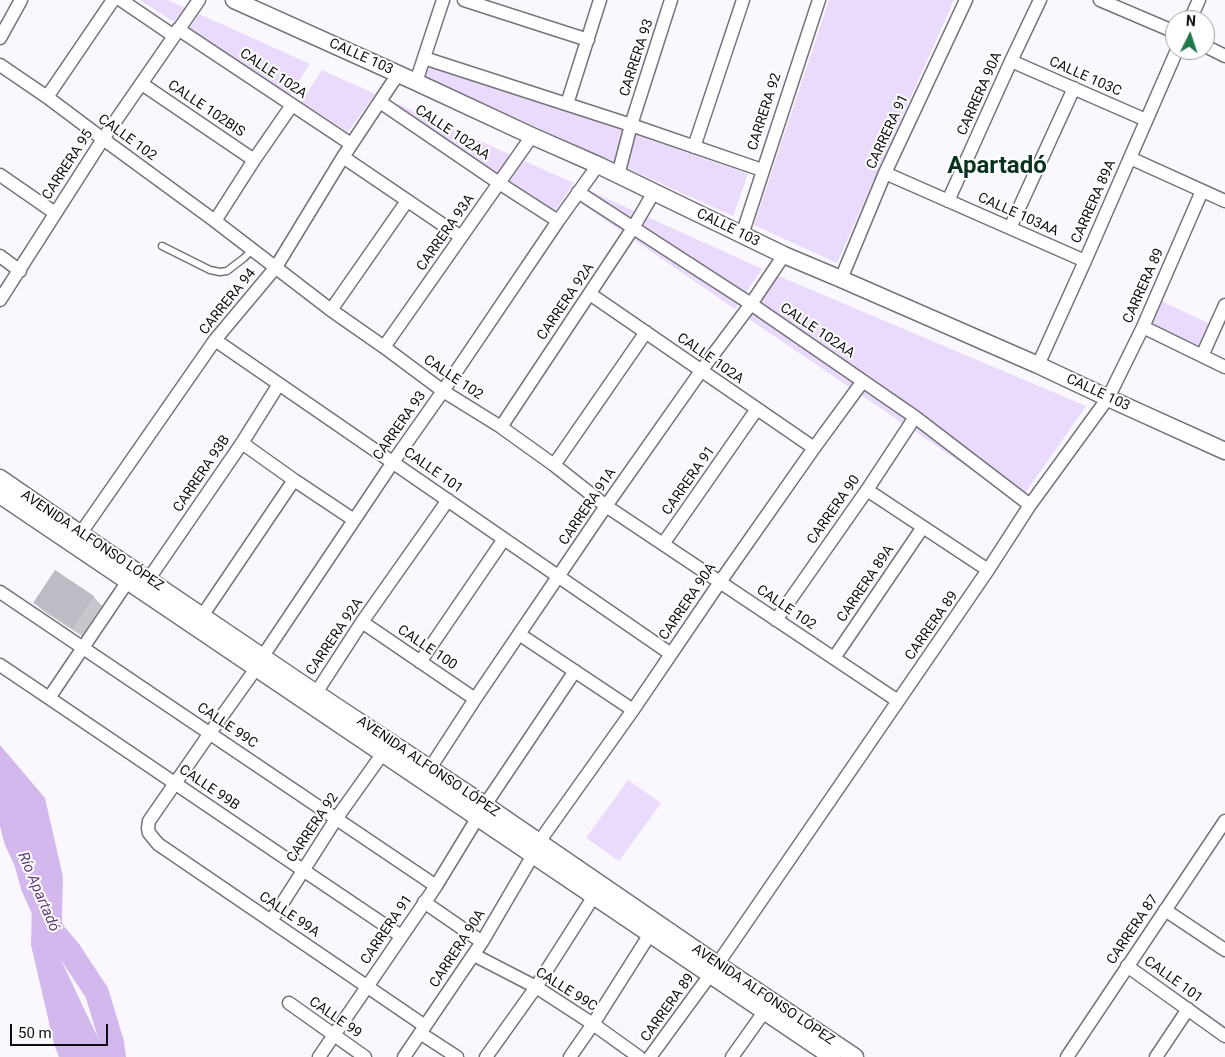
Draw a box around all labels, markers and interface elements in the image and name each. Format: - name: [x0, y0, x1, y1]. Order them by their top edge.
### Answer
- north arrow: [1165, 10, 1215, 60]
- text: N: [1185, 13, 1196, 29]
- street label: CARRERA 93: [617, 17, 657, 99]
- street label: CALLE 103: [326, 35, 396, 79]
- street label: CALLE 102A: [236, 45, 310, 103]
- street label: CARRERA 90A: [954, 50, 1006, 138]
- street label: CALLE 103C: [1046, 54, 1124, 100]
- street label: CARRERA 92: [745, 71, 785, 153]
- street label: CALLE 102BIS: [164, 77, 248, 141]
- street label: CARRERA 91: [863, 92, 913, 172]
- street label: CALLE 102AA: [411, 102, 493, 164]
- street label: CALLE 102: [94, 111, 160, 165]
- street label: CARRERA 95: [39, 127, 97, 203]
- district label: Apartadó: [947, 153, 1047, 181]
- street label: CARRERA 89A: [1068, 158, 1120, 246]
- street label: CALLE 103AA: [975, 190, 1061, 240]
- street label: CARRERA 93A: [413, 192, 479, 274]
- street label: CALLE 103: [694, 205, 762, 251]
- street label: CARRERA 89: [1120, 246, 1168, 326]
- street label: CARRERA 92A: [534, 260, 598, 344]
- street label: CARRERA 94: [196, 265, 260, 339]
- street label: CALLE 102AA: [776, 300, 858, 362]
- street label: CALLE 102A: [673, 330, 747, 388]
- street label: CALLE 102: [420, 352, 486, 404]
- street label: CALLE 103: [1063, 371, 1133, 415]
- street label: CARRERA 93: [370, 388, 430, 464]
- street label: CARRERA 93B: [170, 432, 234, 516]
- street label: CARRERA 91: [659, 443, 719, 519]
- street label: CALLE 101: [400, 445, 466, 497]
- street label: CARRERA 91A: [556, 465, 620, 549]
- street label: CARRERA 90: [804, 472, 864, 548]
- street label: AVENIDA ALFONSO LÓPEZ: [18, 487, 166, 595]
- street label: CARRERA 89A: [834, 542, 898, 626]
- street label: CARRERA 90A: [656, 560, 720, 644]
- street label: CALLE 102: [753, 582, 819, 634]
- street label: CARRERA 89: [902, 588, 962, 664]
- street label: CARRERA 92A: [303, 595, 367, 679]
- street label: CALLE 100: [394, 622, 460, 674]
- street label: CALLE 99C: [193, 700, 261, 752]
- street label: AVENIDA ALFONSO LÓPEZ: [354, 713, 502, 821]
- street label: CALLE 99B: [176, 762, 242, 814]
- street label: CARRERA 92: [284, 790, 342, 866]
- water label: Río Apartadó: [13, 850, 63, 934]
- street label: CALLE 99A: [255, 889, 323, 941]
- street label: CARRERA 91: [358, 892, 416, 968]
- street label: CARRERA 87: [1104, 892, 1162, 968]
- street label: CARRERA 90A: [427, 907, 489, 991]
- street label: AVENIDA ALFONSO LÓPEZ: [689, 941, 837, 1049]
- street label: CALLE 101: [1140, 953, 1206, 1007]
- street label: CALLE 99C: [532, 964, 600, 1016]
- street label: CARRERA 89: [638, 971, 698, 1045]
- street label: CALLE 99: [305, 994, 365, 1042]
- scale bar: [12, 1014, 110, 1046]
- text: 50 m: [18, 1024, 52, 1042]

